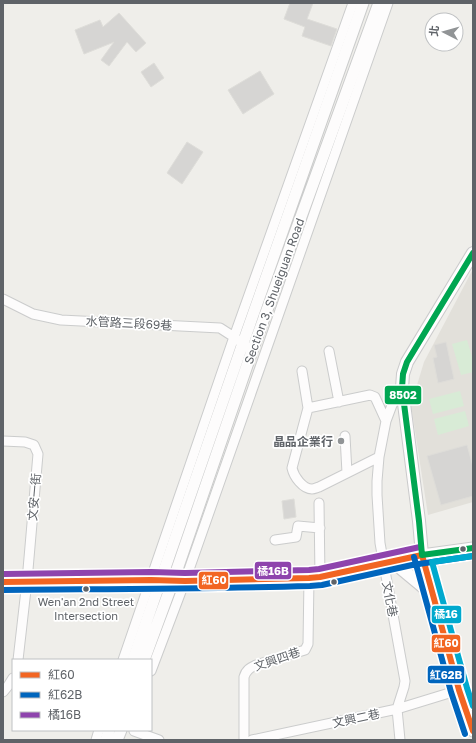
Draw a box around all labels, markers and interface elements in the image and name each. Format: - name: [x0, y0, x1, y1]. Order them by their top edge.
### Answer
- north arrow: [424, 12, 464, 52]
- text: 北: [427, 25, 441, 37]
- street label: Section 3, Shueiguan Road: [241, 216, 307, 366]
- street label: 水管路三段69巷: [85, 313, 173, 333]
- line badge: 8502: [384, 385, 422, 405]
- text: 8502: [389, 388, 417, 401]
- place label: 晶品企業行: [273, 434, 333, 449]
- marker: 晶品企業行: [336, 436, 346, 446]
- street label: 文安一街: [24, 472, 44, 522]
- unlabelled marker: [458, 544, 468, 554]
- line badge: 橘16B: [254, 561, 292, 580]
- text: 橘16B: [257, 564, 289, 577]
- line badge: 紅60: [198, 571, 229, 590]
- text: 紅60: [201, 573, 227, 586]
- unlabelled marker: [329, 577, 339, 587]
- street label: 文化巷: [379, 580, 401, 618]
- marker: Wen'an 2nd Street Intersection: [81, 584, 91, 594]
- place label: Wen'an 2nd Street Intersection: [38, 595, 134, 622]
- line badge: 橘16: [431, 605, 462, 624]
- text: 橘16: [434, 607, 458, 620]
- line badge: 紅60: [431, 634, 461, 653]
- text: 紅60: [433, 636, 459, 649]
- street label: 文興四巷: [252, 644, 302, 674]
- legend: [12, 659, 152, 731]
- line badge: 紅62B: [427, 665, 465, 684]
- text: 紅60: [48, 667, 75, 682]
- text: 紅62B: [430, 668, 462, 681]
- text: 紅62B: [48, 687, 82, 702]
- street label: 文興二巷: [331, 706, 381, 730]
- text: 橘16B: [48, 707, 81, 722]

